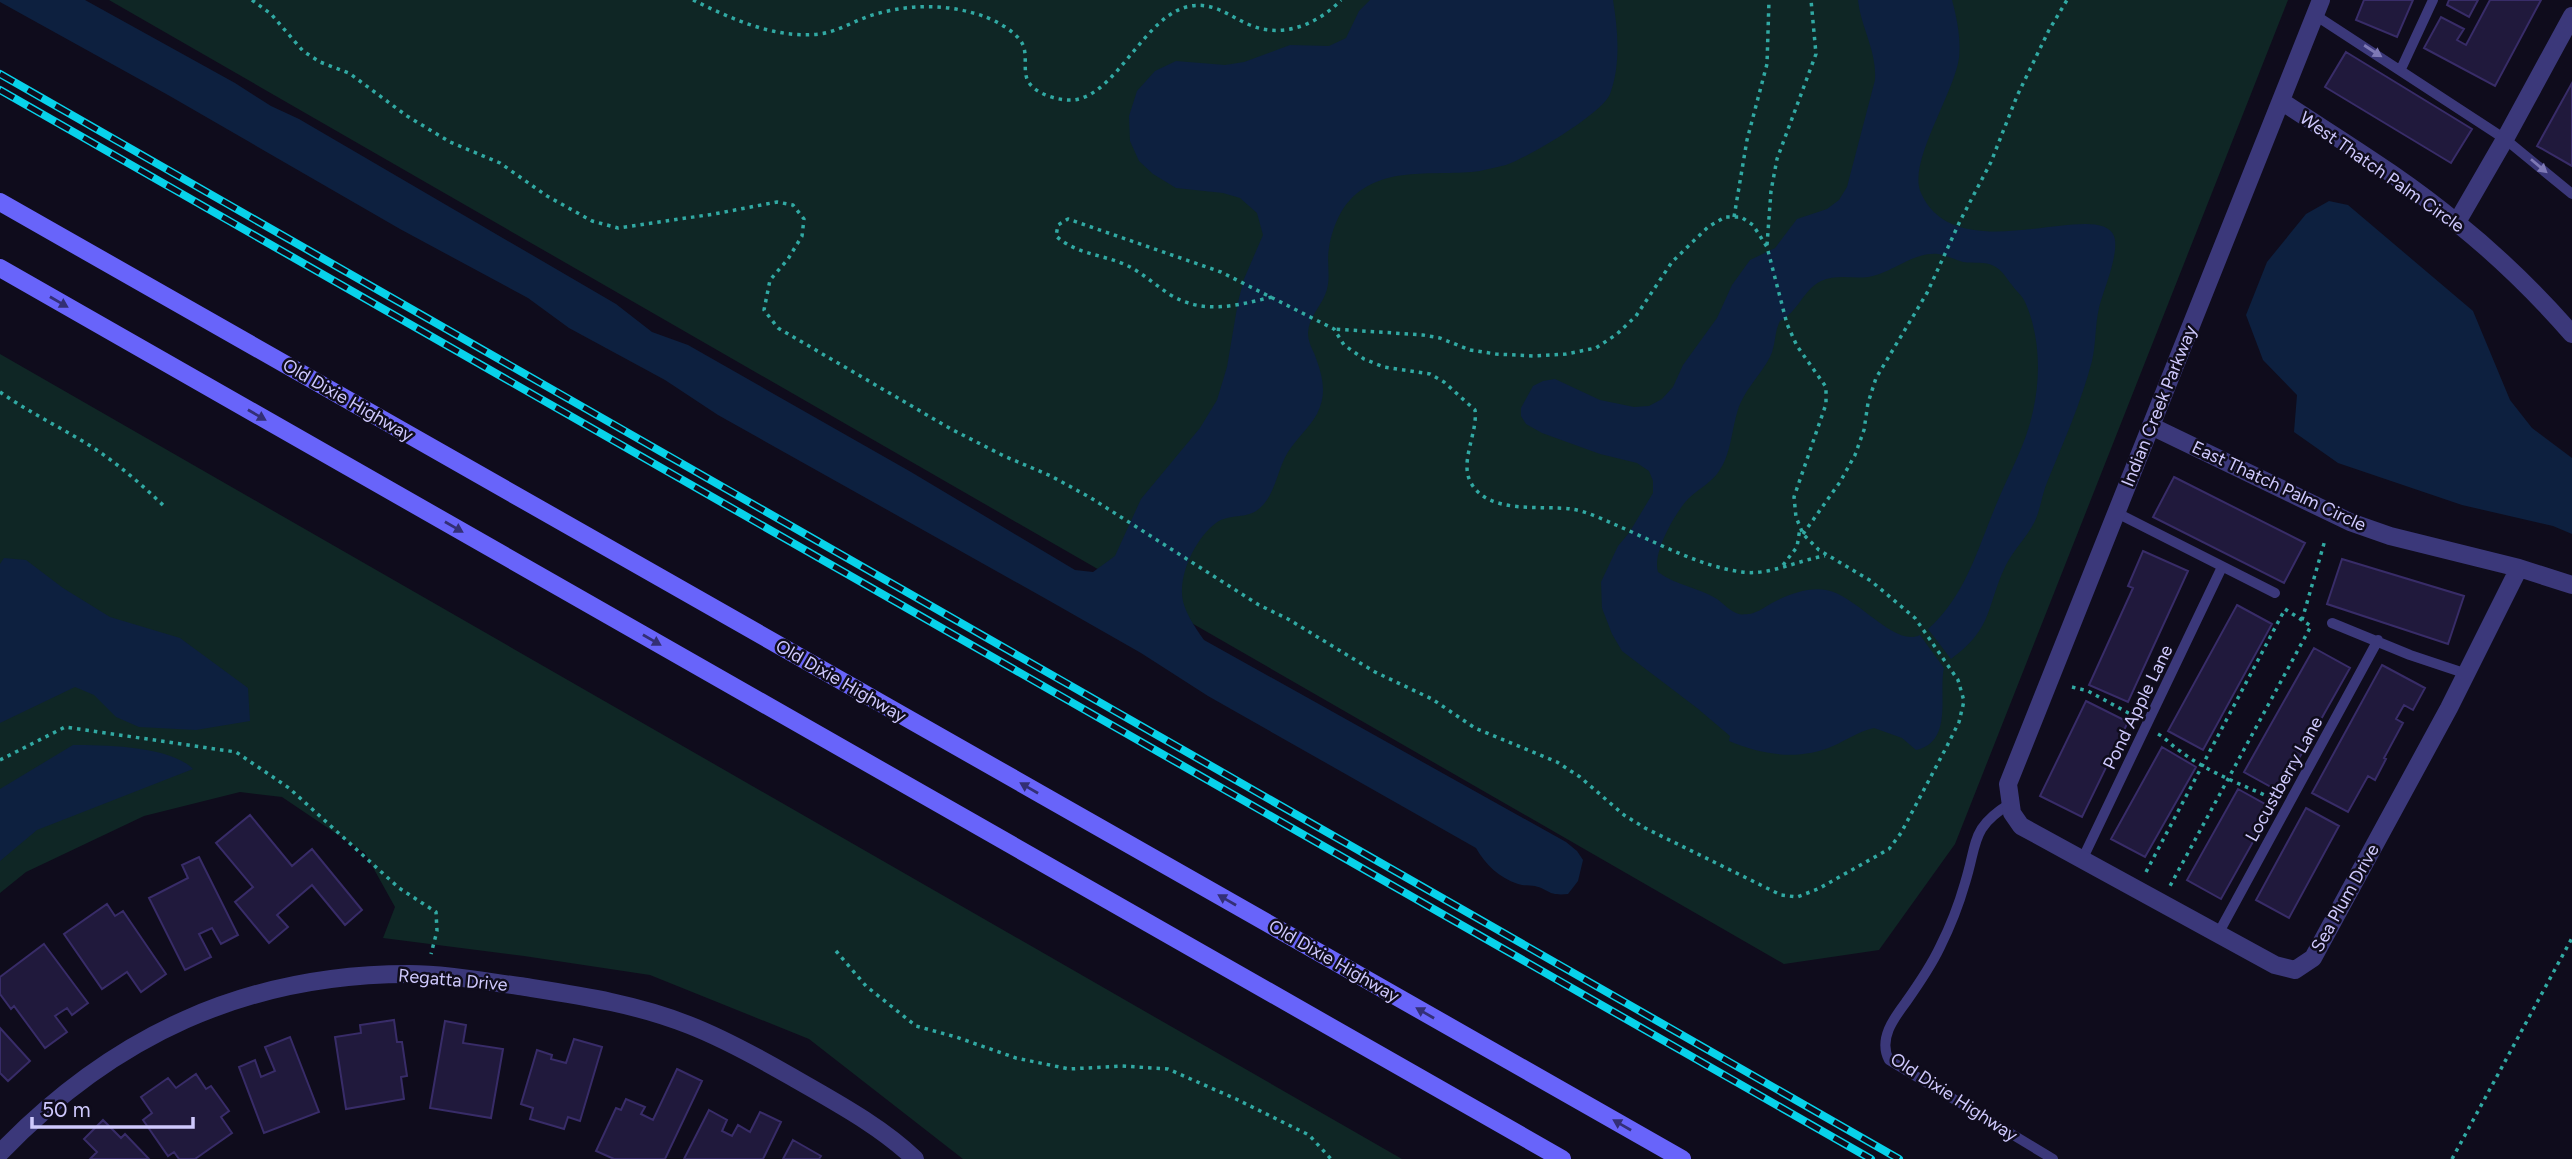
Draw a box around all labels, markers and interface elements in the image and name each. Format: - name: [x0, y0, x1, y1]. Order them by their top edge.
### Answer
- one-way arrow: [2363, 44, 2382, 57]
- street label: West Thatch Palm Circle: [2295, 107, 2469, 237]
- one-way arrow: [2530, 158, 2547, 173]
- one-way arrow: [50, 296, 69, 308]
- street label: Indian Creek Parkway: [2117, 322, 2202, 490]
- street label: Old Dixie Highway: [279, 354, 418, 447]
- one-way arrow: [247, 409, 267, 421]
- street label: East Thatch Palm Circle: [2188, 436, 2370, 536]
- one-way arrow: [445, 521, 464, 534]
- one-way arrow: [642, 634, 662, 646]
- street label: Old Dixie Highway: [772, 635, 911, 728]
- street label: Pond Apple Lane: [2098, 641, 2178, 773]
- street label: Locustberry Lane: [2241, 712, 2328, 845]
- one-way arrow: [1020, 782, 1039, 794]
- street label: Sea Plum Drive: [2306, 840, 2384, 956]
- one-way arrow: [1217, 894, 1237, 906]
- street label: Old Dixie Highway: [1265, 915, 1404, 1008]
- street label: Regatta Drive: [397, 964, 509, 996]
- one-way arrow: [1415, 1007, 1434, 1019]
- street label: Old Dixie Highway: [1886, 1048, 2022, 1147]
- scale bar: [32, 1086, 192, 1130]
- text: 50 m: [42, 1097, 91, 1122]
- one-way arrow: [1613, 1119, 1632, 1131]

